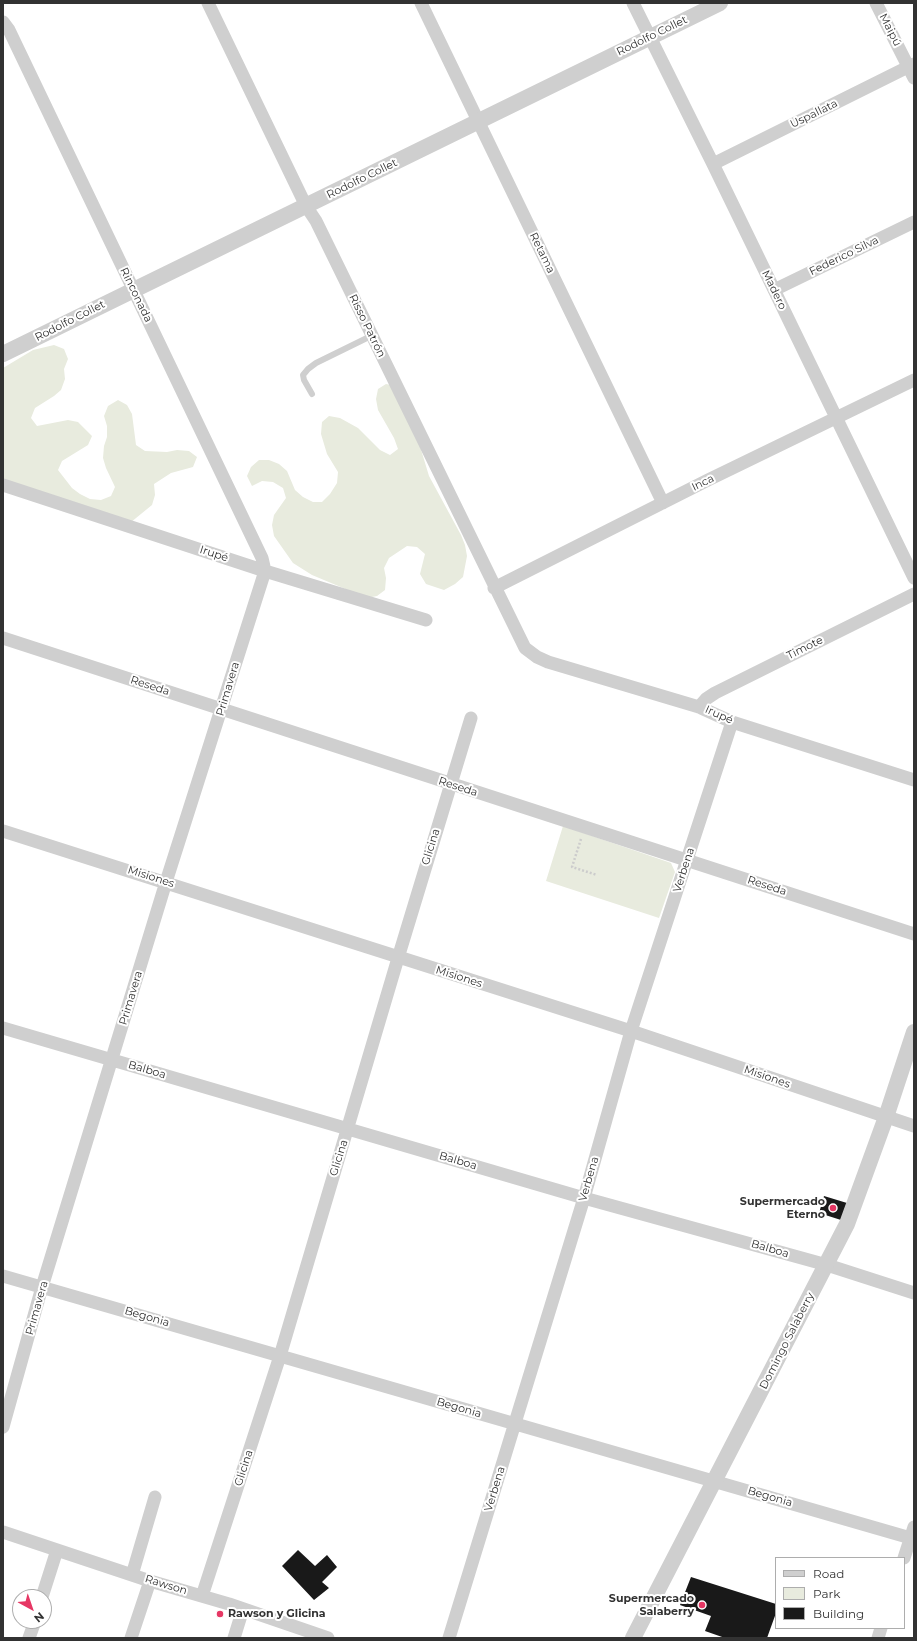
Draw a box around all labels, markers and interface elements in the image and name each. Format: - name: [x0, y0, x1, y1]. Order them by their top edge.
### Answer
- street label: Maipú: [876, 11, 904, 49]
- street label: Rodolfo Collet: [614, 13, 690, 59]
- street label: Uspallata: [788, 97, 840, 131]
- street label: Rodolfo Collet: [324, 156, 400, 202]
- street label: Retama: [527, 231, 557, 275]
- street label: Federico Silva: [807, 233, 881, 279]
- street label: Rinconada: [117, 265, 155, 325]
- street label: Madero: [759, 268, 789, 312]
- street label: Risso Patrón: [346, 292, 388, 360]
- street label: Rodolfo Collet: [33, 298, 107, 344]
- street label: Inca: [690, 472, 716, 494]
- street label: Irupé: [198, 543, 230, 565]
- street label: Timote: [785, 634, 825, 662]
- street label: Primavera: [214, 660, 242, 718]
- street label: Reseda: [129, 673, 171, 699]
- street label: Irupé: [703, 703, 735, 727]
- street label: Reseda: [437, 774, 479, 800]
- street label: Glicina: [419, 827, 443, 867]
- street label: Verbena: [671, 846, 697, 894]
- street label: Misiones: [126, 863, 176, 891]
- street label: Reseda: [746, 873, 788, 899]
- street label: Misiones: [434, 963, 484, 991]
- street label: Primavera: [117, 969, 145, 1027]
- street label: Balboa: [127, 1058, 167, 1082]
- street label: Misiones: [742, 1063, 792, 1091]
- street label: Glicina: [327, 1138, 351, 1178]
- street label: Balboa: [438, 1149, 478, 1173]
- street label: Verbena: [576, 1155, 602, 1203]
- place label: Supermercado Eterno: [740, 1195, 825, 1221]
- marker: Supermercado Eterno: [828, 1203, 838, 1213]
- street label: Balboa: [750, 1237, 790, 1261]
- street label: Primavera: [23, 1279, 51, 1337]
- street label: Domingo Salaberry: [757, 1290, 817, 1392]
- street label: Begonia: [123, 1304, 171, 1330]
- street label: Begonia: [435, 1395, 483, 1421]
- street label: Glicina: [232, 1448, 256, 1488]
- street label: Verbena: [482, 1465, 508, 1513]
- street label: Begonia: [746, 1484, 794, 1510]
- legend: [775, 1557, 905, 1629]
- text: Road: [813, 1566, 844, 1581]
- street label: Rawson: [143, 1572, 189, 1598]
- text: Park: [813, 1586, 840, 1601]
- north arrow: [12, 1589, 52, 1629]
- place label: Supermercado Salaberry: [609, 1592, 694, 1618]
- marker: Supermercado Salaberry: [697, 1600, 707, 1610]
- text: Building: [813, 1606, 864, 1621]
- place label: Rawson y Glicina: [228, 1607, 326, 1621]
- text: N: [31, 1609, 47, 1626]
- marker: Rawson y Glicina: [215, 1609, 225, 1619]

